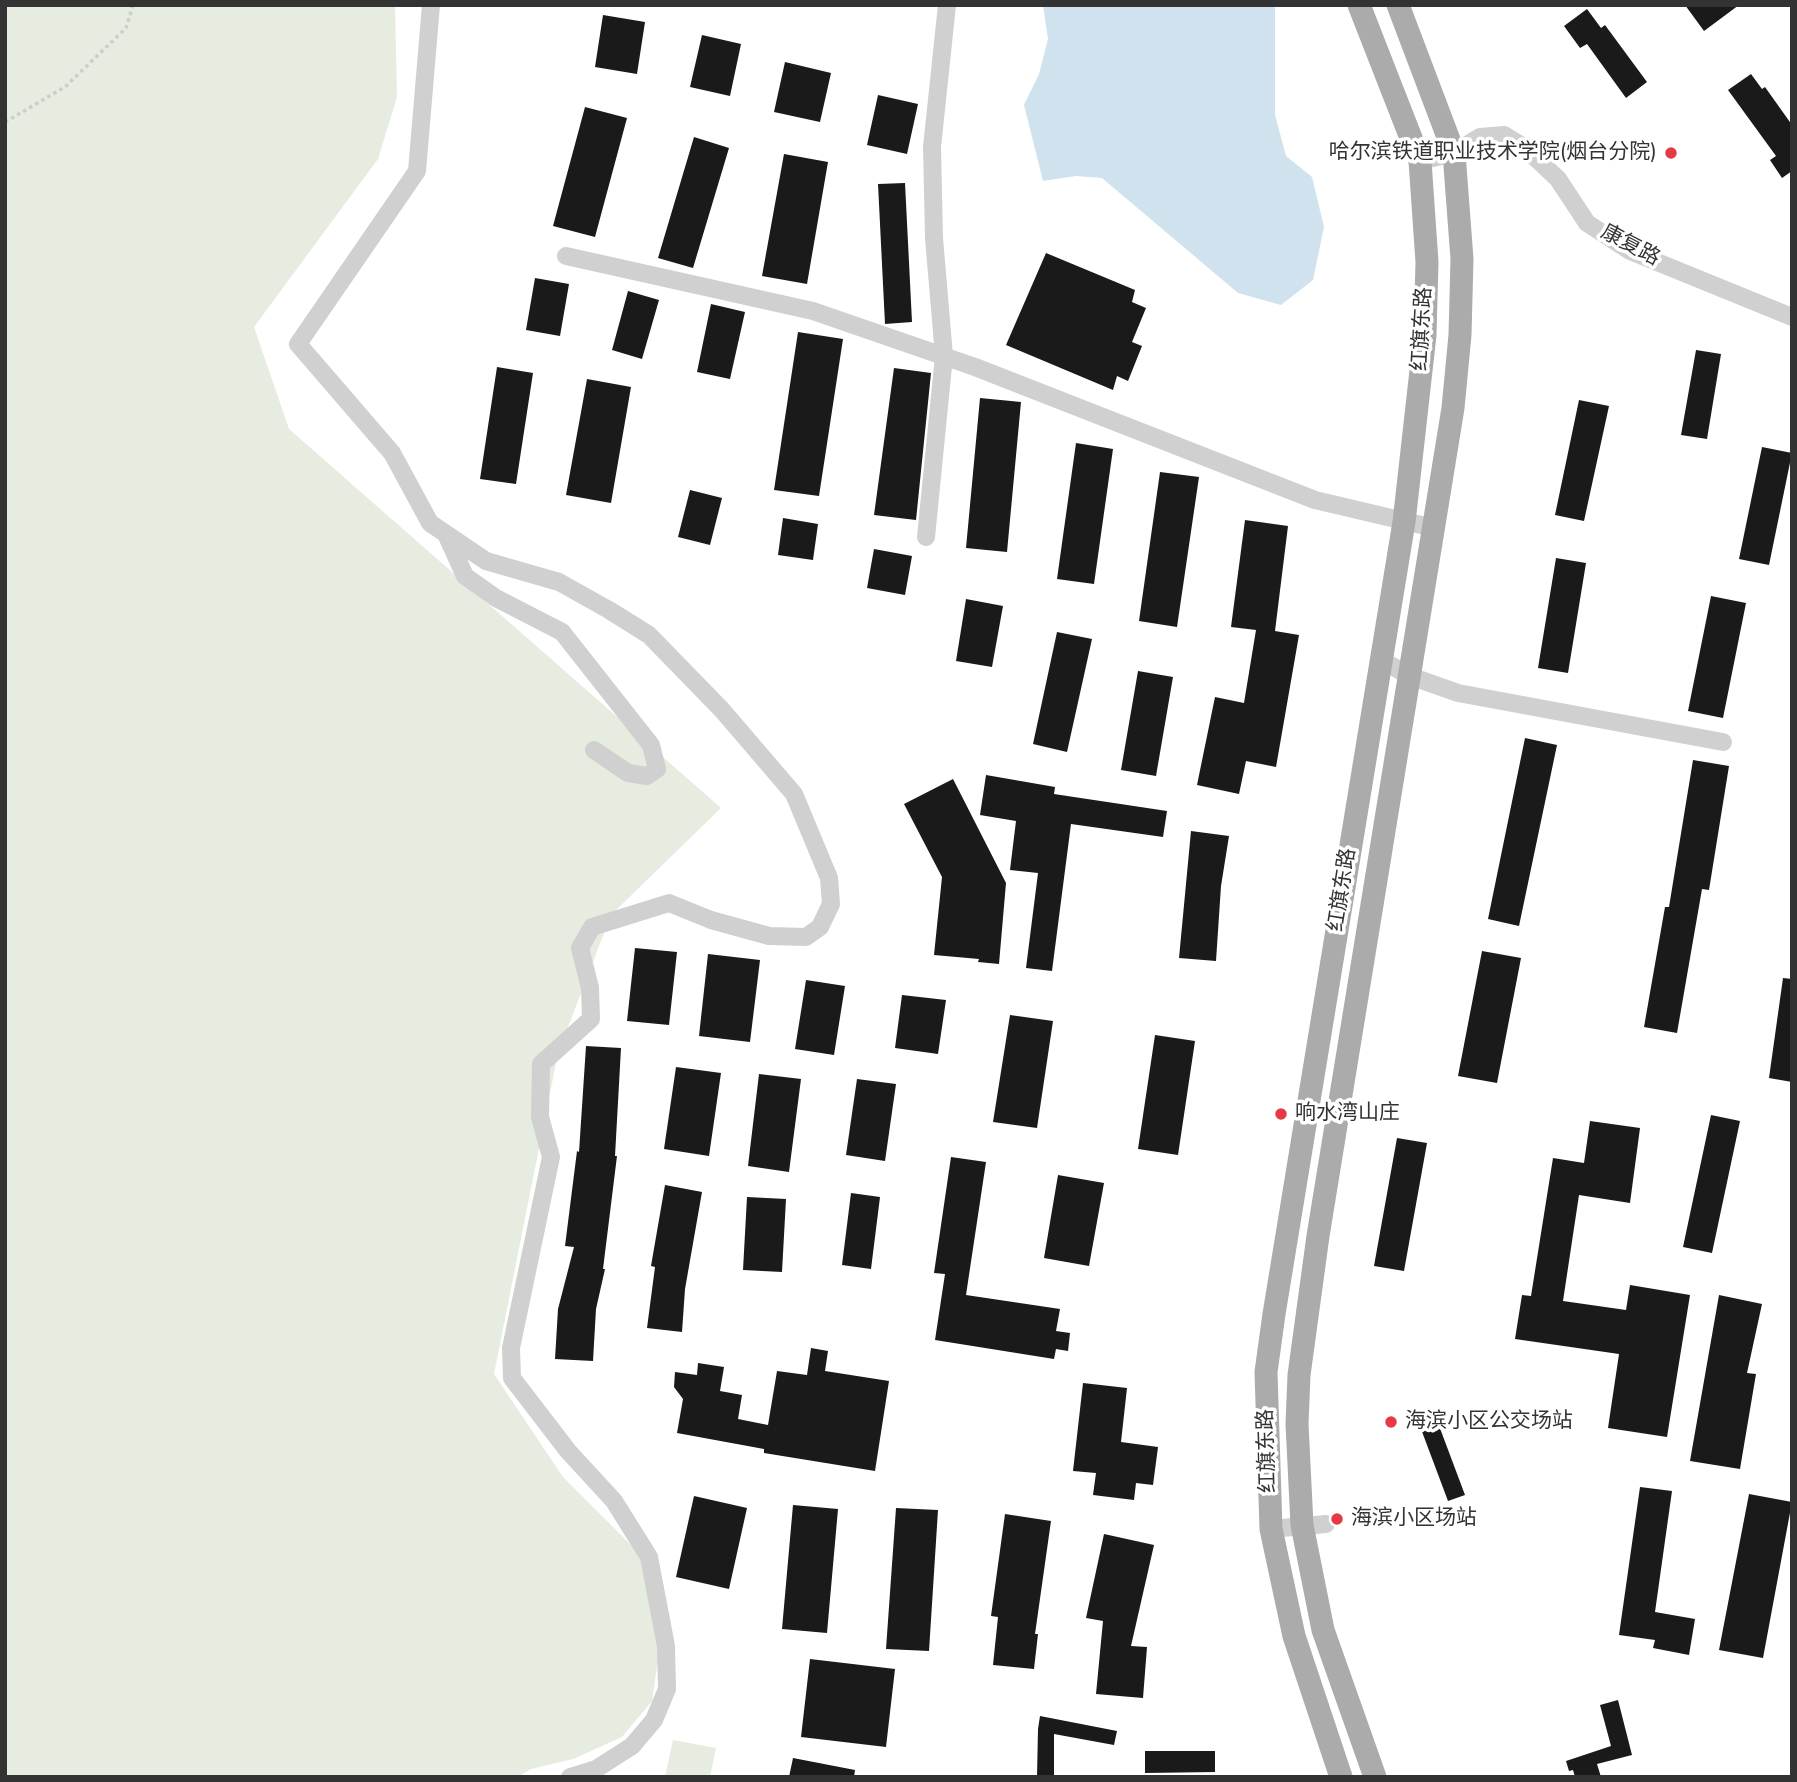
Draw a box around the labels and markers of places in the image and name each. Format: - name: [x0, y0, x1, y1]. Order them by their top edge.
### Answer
- place label: 哈尔滨铁道职业技术学院(烟台分院): [1329, 140, 1657, 166]
- marker: 哈尔滨铁道职业技术学院(烟台分院): [1663, 145, 1679, 161]
- place label: 响水湾山庄: [1295, 1101, 1400, 1127]
- marker: 响水湾山庄: [1273, 1106, 1289, 1122]
- place label: 海滨小区公交场站: [1405, 1409, 1573, 1435]
- marker: 海滨小区公交场站: [1383, 1414, 1399, 1430]
- place label: 海滨小区场站: [1351, 1506, 1477, 1532]
- marker: 海滨小区场站: [1329, 1511, 1345, 1527]

